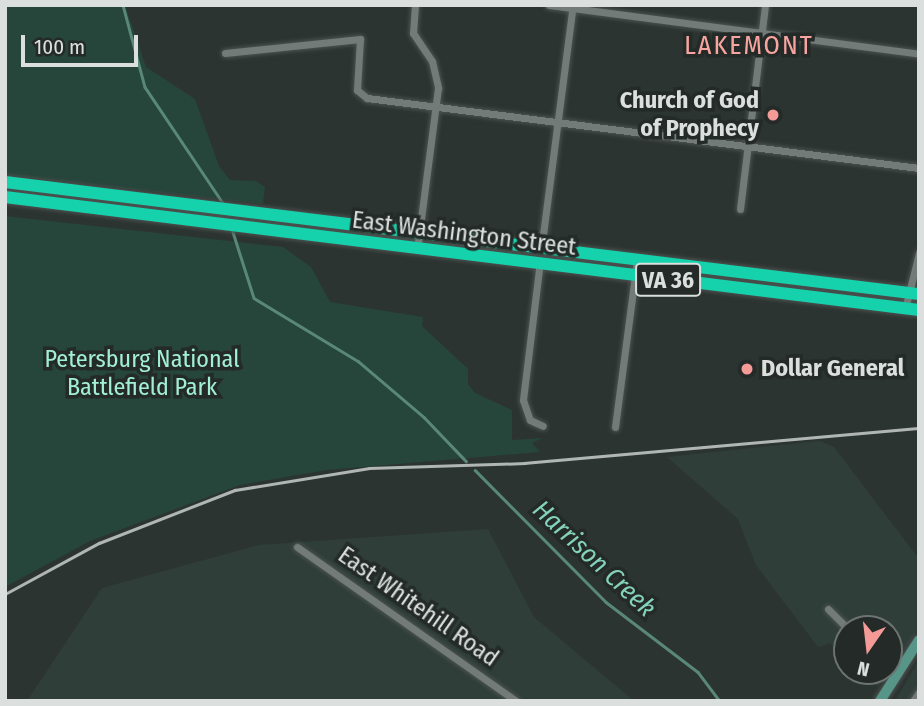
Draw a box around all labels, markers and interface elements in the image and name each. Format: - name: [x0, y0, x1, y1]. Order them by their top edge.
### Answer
- scale bar: [24, 21, 142, 65]
- district label: LAKEMONT: [685, 30, 813, 62]
- text: 100 m: [34, 34, 85, 60]
- place label: Church of God of Prophecy: [620, 87, 759, 143]
- marker: Church of God of Prophecy: [765, 107, 781, 123]
- street label: East Washington Street: [350, 206, 578, 262]
- road number: VA 36: [635, 260, 701, 300]
- park label: Petersburg National Battlefield Park: [45, 346, 239, 402]
- place label: Dollar General: [761, 355, 904, 383]
- marker: Dollar General: [739, 361, 755, 377]
- water label: Harrison Creek: [526, 494, 662, 624]
- street label: East Whitehill Road: [332, 541, 504, 673]
- north arrow: [833, 615, 903, 685]
- text: N: [855, 656, 872, 681]

